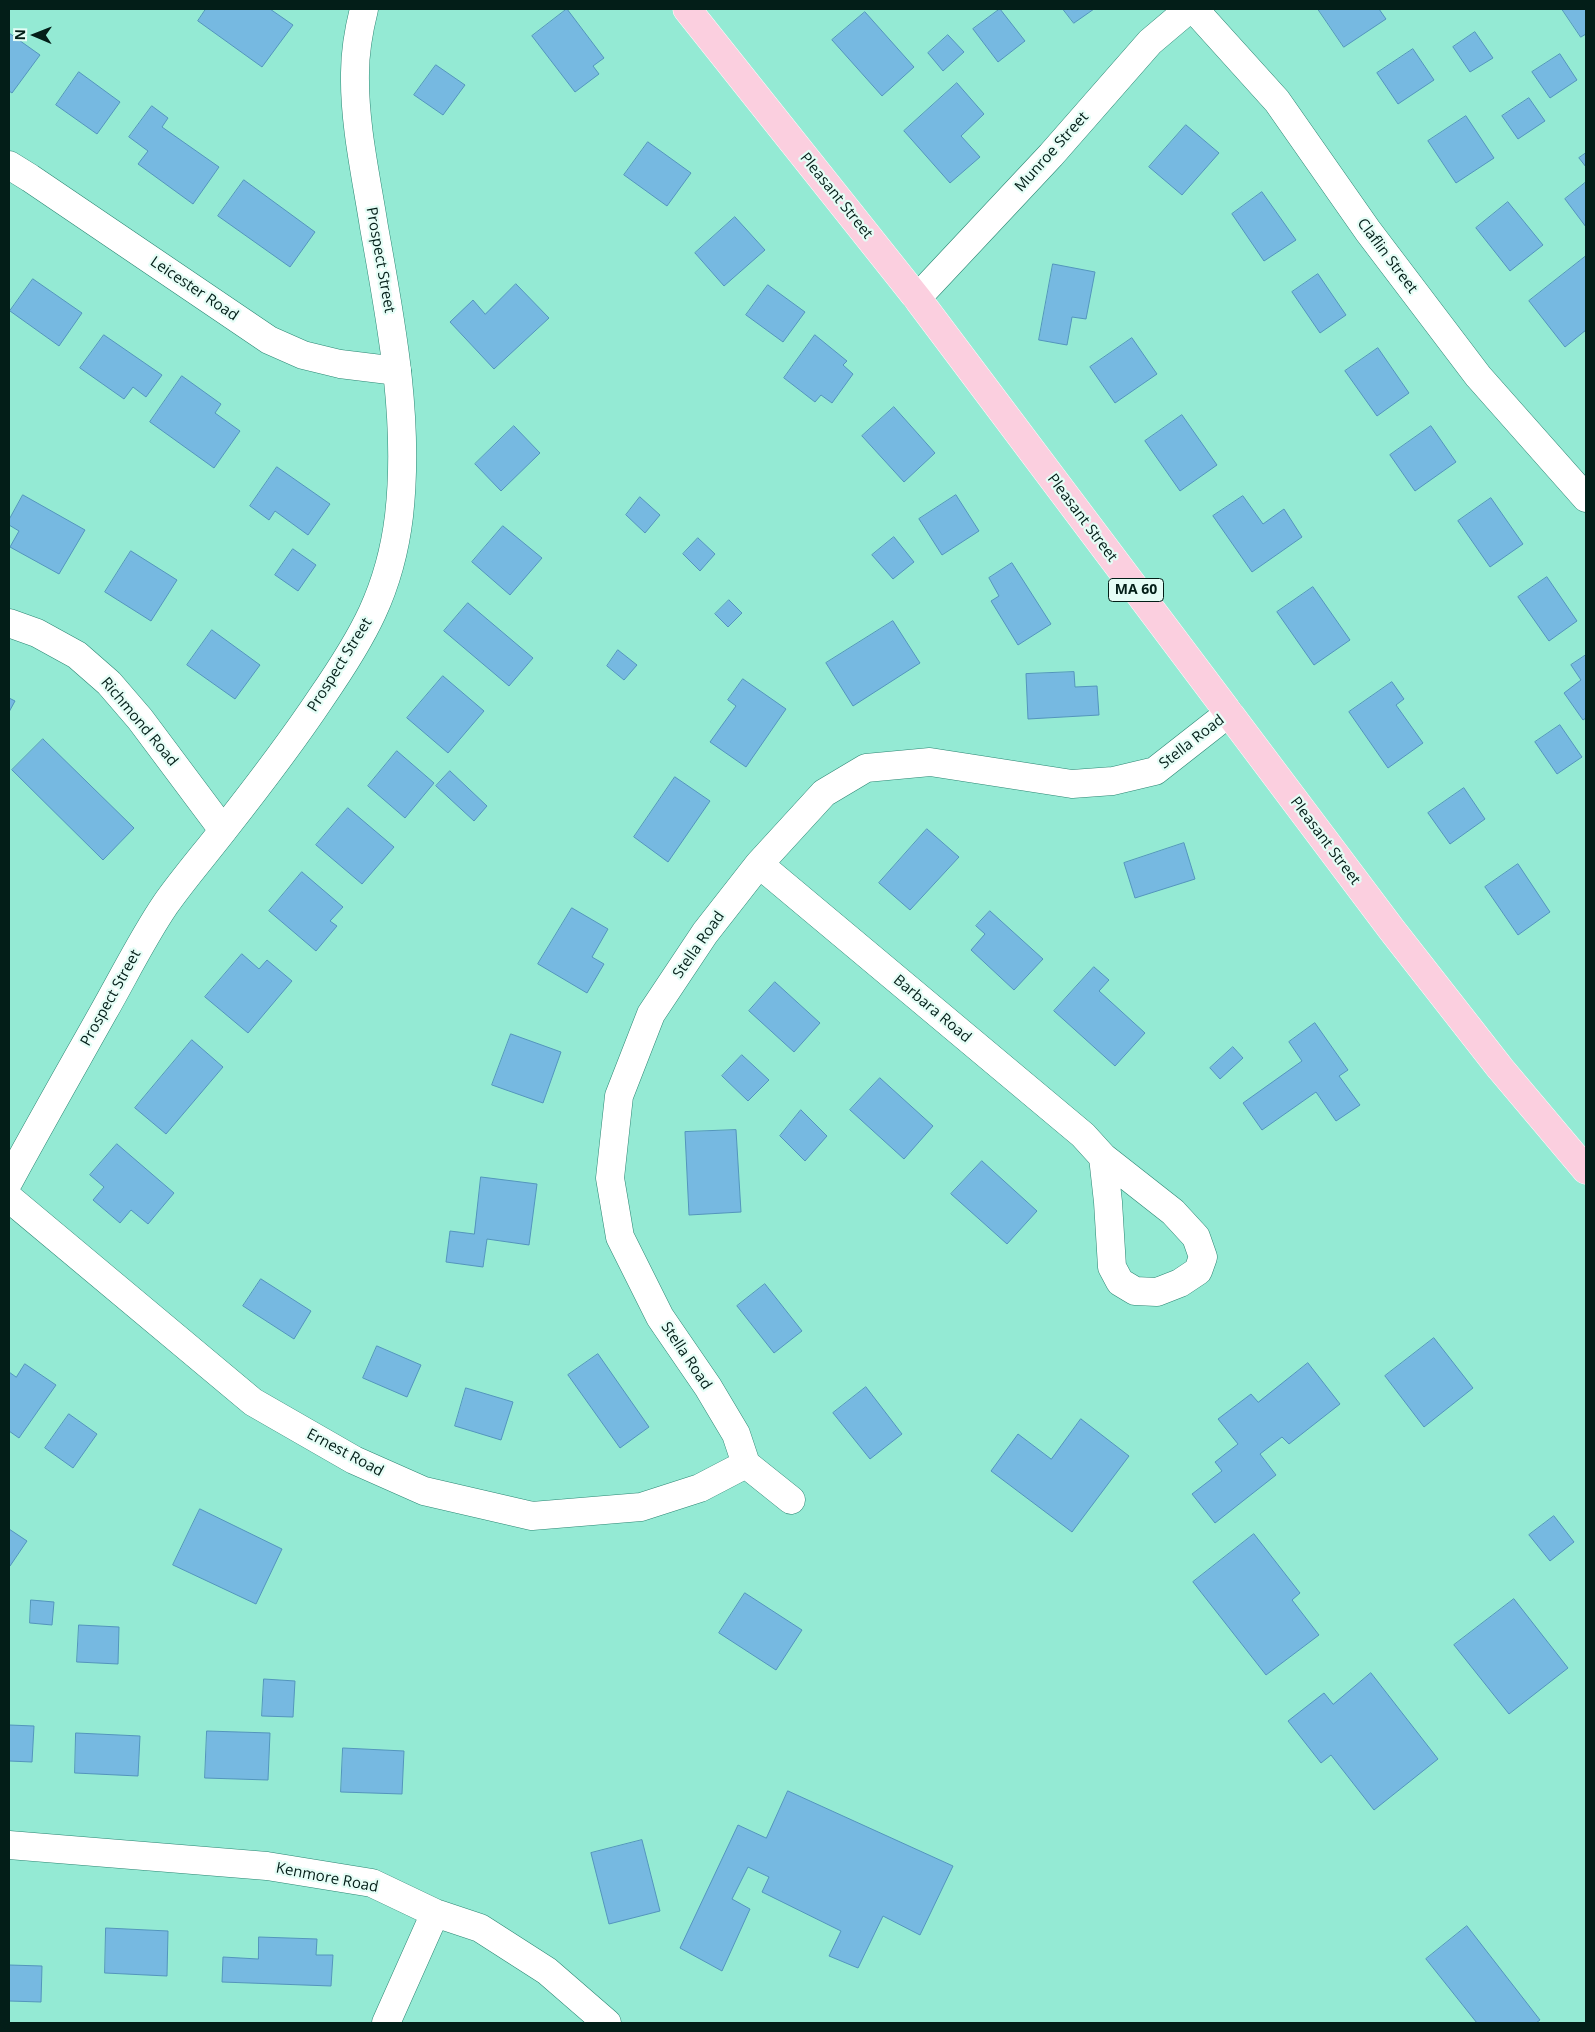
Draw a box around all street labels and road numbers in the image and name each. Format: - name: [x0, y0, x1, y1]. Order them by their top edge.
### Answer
- street label: Munroe Street: [1011, 108, 1093, 196]
- street label: Pleasant Street: [796, 149, 876, 243]
- street label: Prospect Street: [362, 206, 398, 314]
- street label: Claflin Street: [1353, 215, 1421, 297]
- street label: Leicester Road: [147, 253, 241, 325]
- street label: Pleasant Street: [1043, 471, 1121, 565]
- road number: MA 60: [1108, 578, 1164, 602]
- street label: Prospect Street: [304, 615, 376, 715]
- street label: Richmond Road: [97, 674, 181, 770]
- street label: Stella Road: [1156, 711, 1228, 773]
- street label: Pleasant Street: [1286, 794, 1364, 888]
- street label: Stella Road: [669, 908, 729, 982]
- street label: Prospect Street: [77, 947, 145, 1049]
- street label: Barbara Road: [890, 971, 974, 1047]
- street label: Stella Road: [657, 1319, 715, 1393]
- street label: Ernest Road: [304, 1425, 386, 1481]
- street label: Kenmore Road: [274, 1859, 380, 1897]

